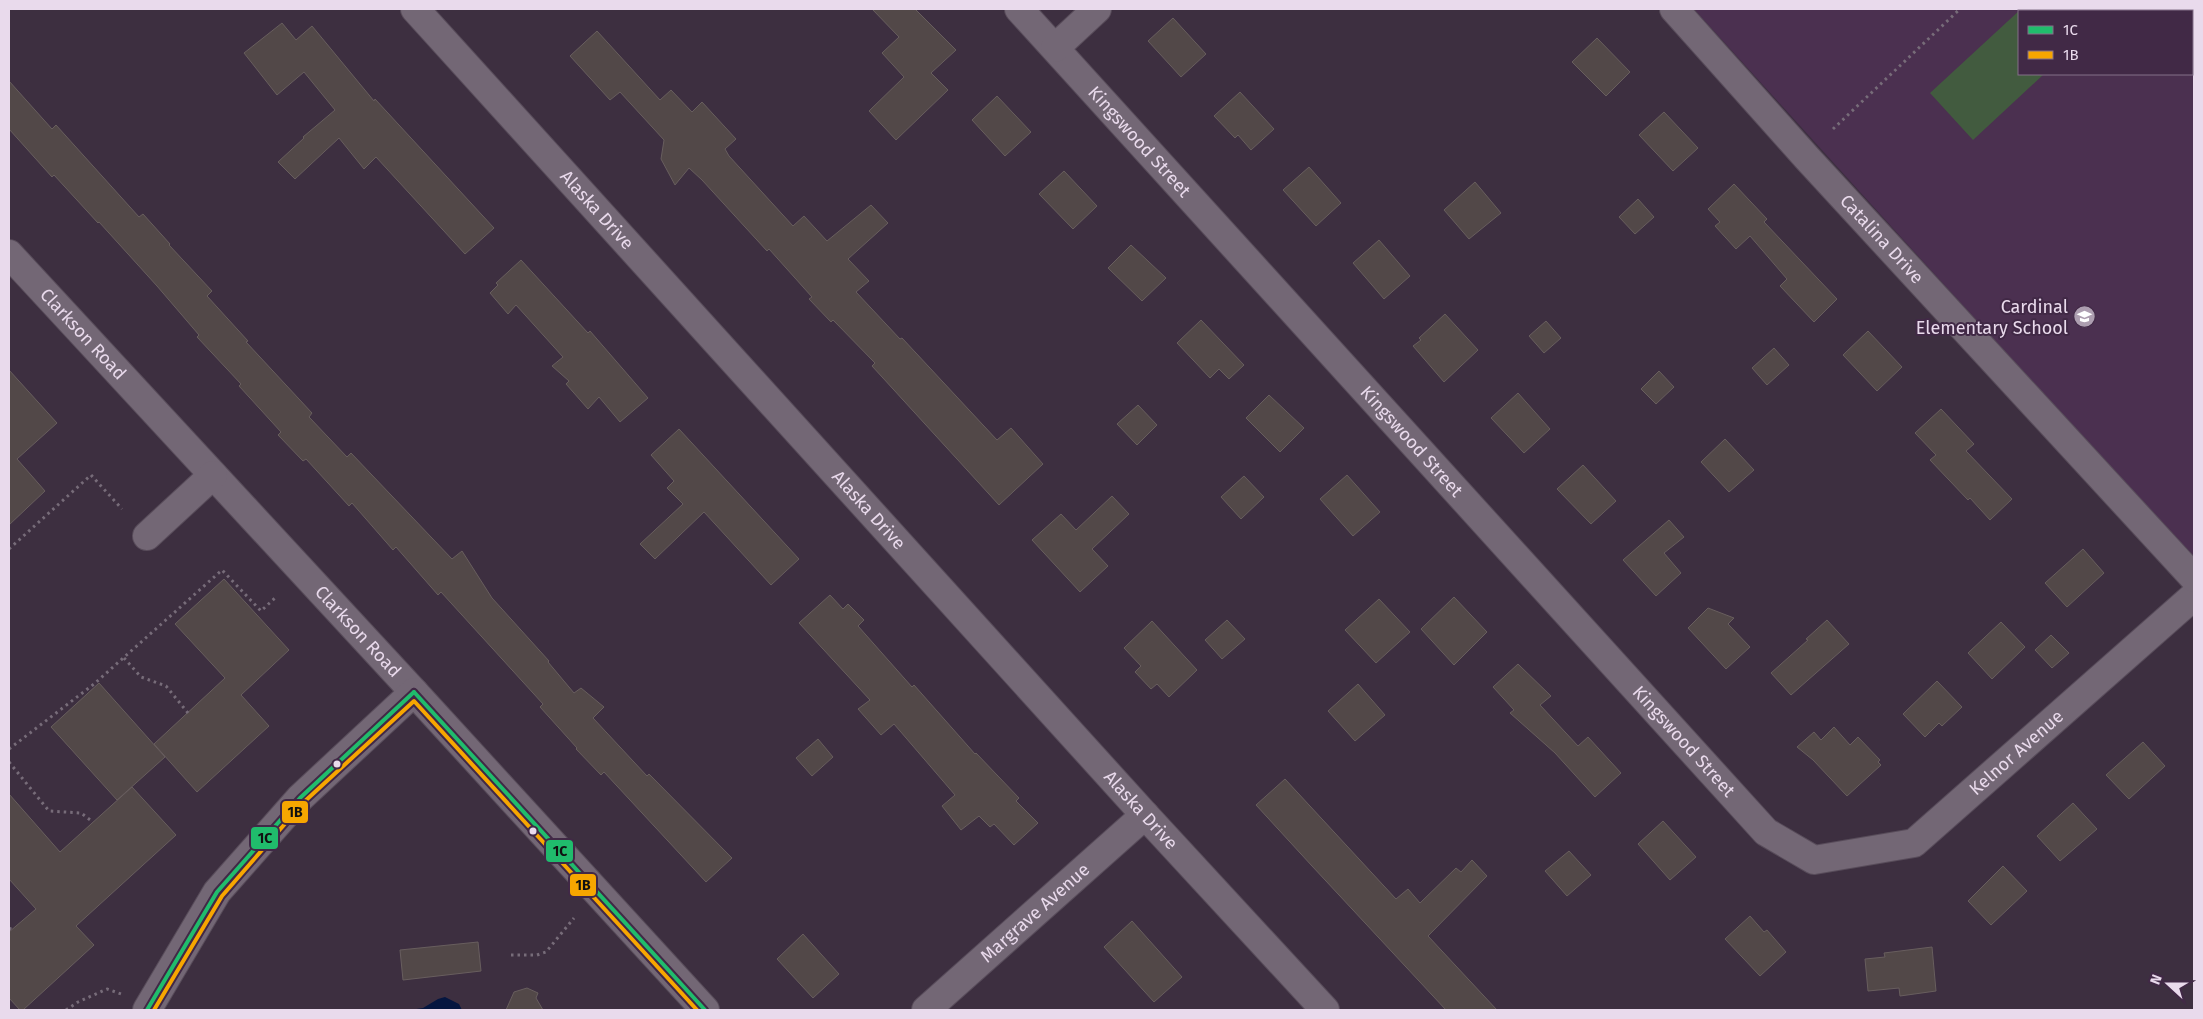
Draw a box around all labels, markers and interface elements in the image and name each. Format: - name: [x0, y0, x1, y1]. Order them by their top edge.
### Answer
- legend: [2018, 10, 2193, 75]
- text: 1C: [2063, 21, 2078, 39]
- text: 1B: [2063, 46, 2079, 64]
- street label: Kingswood Street: [1083, 82, 1196, 202]
- street label: Alaska Drive: [555, 166, 638, 254]
- street label: Catalina Drive: [1835, 190, 1928, 288]
- street label: Clarkson Road: [35, 284, 131, 384]
- place label: Cardinal Elementary School: [1916, 296, 2068, 339]
- school or university icon: Cardinal Elementary School: [2072, 305, 2096, 329]
- street label: Kingswood Street: [1356, 381, 1468, 502]
- street label: Alaska Drive: [827, 466, 910, 554]
- street label: Clarkson Road: [310, 581, 406, 682]
- street label: Kingswood Street: [1628, 681, 1740, 802]
- street label: Kelnor Avenue: [1965, 705, 2068, 800]
- unlabelled marker: [332, 759, 342, 769]
- street label: Alaska Drive: [1099, 766, 1182, 854]
- line badge: 1B: [281, 800, 309, 824]
- text: 1B: [287, 804, 303, 821]
- line badge: 1C: [250, 826, 279, 850]
- unlabelled marker: [528, 826, 538, 836]
- text: 1C: [258, 830, 272, 847]
- line badge: 1C: [545, 839, 574, 863]
- text: 1C: [553, 843, 567, 860]
- street label: Margrave Avenue: [976, 859, 1094, 967]
- line badge: 1B: [569, 873, 597, 897]
- text: 1B: [575, 877, 591, 894]
- north arrow: [2143, 959, 2193, 1009]
- text: N: [2147, 972, 2166, 987]

